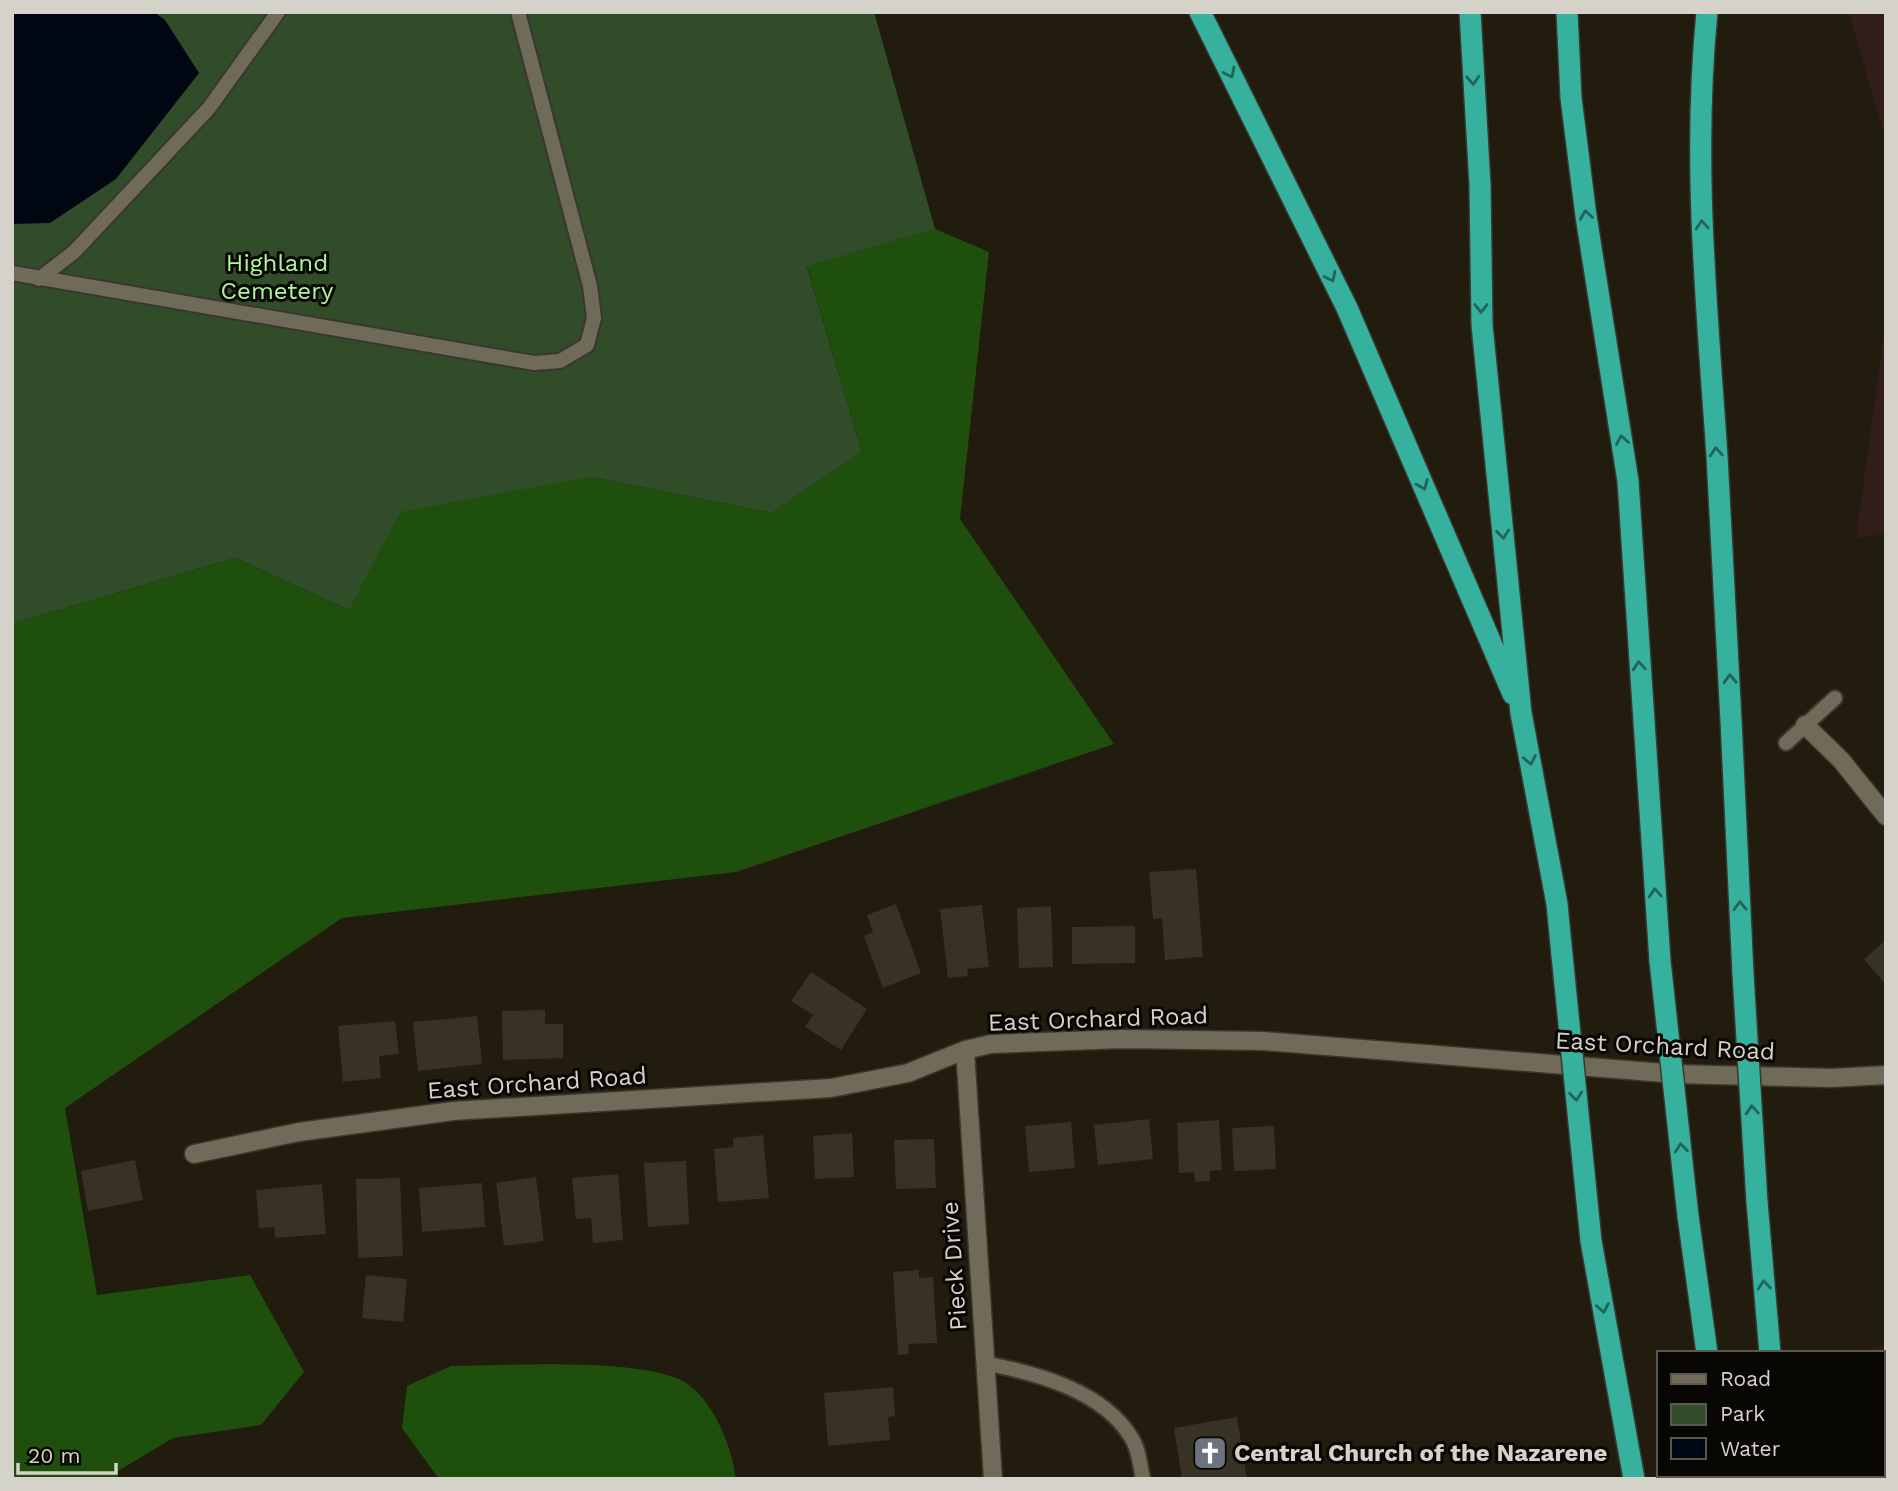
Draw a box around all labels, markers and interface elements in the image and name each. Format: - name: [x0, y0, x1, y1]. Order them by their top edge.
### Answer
- one-way arrow: [1222, 66, 1236, 78]
- one-way arrow: [1465, 75, 1480, 86]
- one-way arrow: [1578, 209, 1593, 221]
- one-way arrow: [1695, 219, 1710, 230]
- park label: Highland Cemetery: [221, 249, 334, 305]
- one-way arrow: [1323, 270, 1337, 282]
- one-way arrow: [1474, 302, 1489, 313]
- one-way arrow: [1614, 434, 1629, 446]
- one-way arrow: [1709, 446, 1724, 457]
- one-way arrow: [1415, 478, 1429, 490]
- one-way arrow: [1495, 529, 1510, 540]
- one-way arrow: [1632, 660, 1647, 671]
- one-way arrow: [1723, 673, 1738, 684]
- one-way arrow: [1521, 754, 1536, 766]
- one-way arrow: [1648, 887, 1663, 898]
- one-way arrow: [1732, 900, 1747, 911]
- street label: East Orchard Road: [988, 1001, 1208, 1037]
- street label: East Orchard Road: [1554, 1026, 1776, 1066]
- street label: East Orchard Road: [426, 1061, 648, 1105]
- one-way arrow: [1568, 1091, 1583, 1102]
- one-way arrow: [1744, 1104, 1759, 1115]
- one-way arrow: [1673, 1142, 1688, 1154]
- street label: Pieck Drive: [936, 1201, 972, 1331]
- one-way arrow: [1757, 1279, 1772, 1290]
- one-way arrow: [1595, 1302, 1610, 1314]
- legend: [1657, 1351, 1884, 1477]
- text: Road: [1720, 1366, 1771, 1391]
- text: Park: [1720, 1401, 1765, 1426]
- scale bar: [18, 1432, 116, 1476]
- church icon: Central Church of the Nazarene: [1191, 1434, 1229, 1472]
- text: Water: [1720, 1436, 1781, 1461]
- place label: Central Church of the Nazarene: [1234, 1439, 1607, 1467]
- text: 20 m: [28, 1443, 80, 1468]

